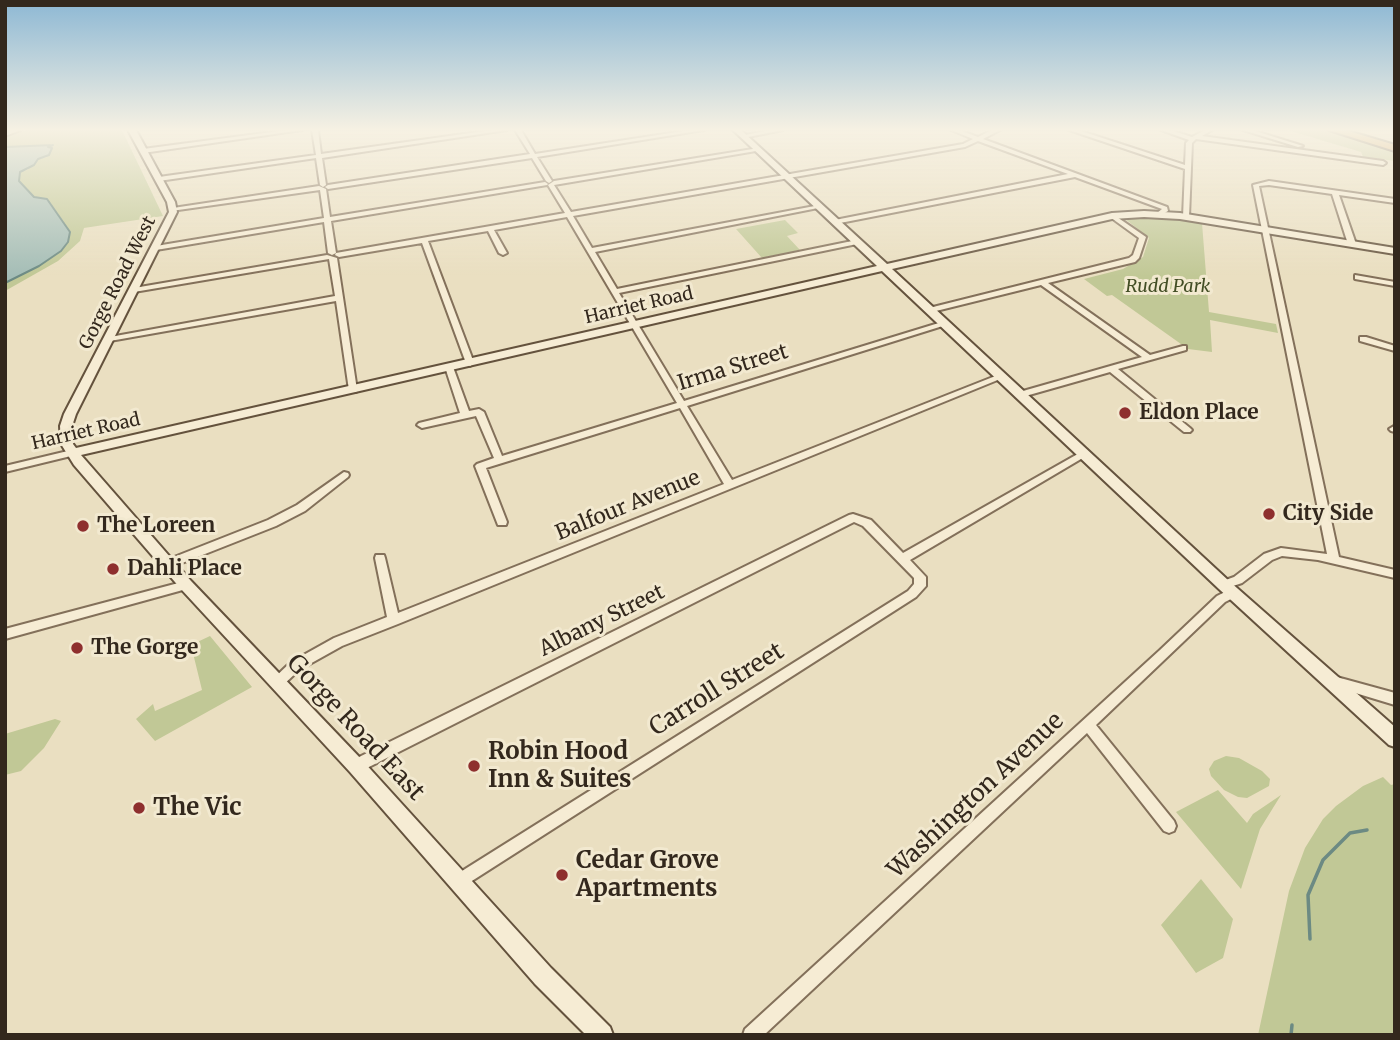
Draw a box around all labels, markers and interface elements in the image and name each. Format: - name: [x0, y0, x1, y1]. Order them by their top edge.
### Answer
- street label: Gorge Road West: [75, 213, 161, 353]
- park label: Rudd Park: [1126, 276, 1210, 298]
- street label: Harriet Road: [583, 283, 695, 329]
- street label: Irma Street: [675, 339, 791, 397]
- place label: Eldon Place: [1139, 400, 1259, 426]
- marker: Eldon Place: [1117, 405, 1133, 421]
- street label: Harriet Road: [30, 409, 142, 455]
- street label: Balfour Avenue: [552, 466, 704, 546]
- place label: City Side: [1283, 501, 1373, 527]
- marker: City Side: [1261, 506, 1277, 522]
- place label: The Loreen: [97, 513, 215, 539]
- marker: The Loreen: [75, 518, 91, 534]
- place label: Dahli Place: [127, 556, 242, 582]
- marker: Dahli Place: [105, 561, 121, 577]
- street label: Albany Street: [535, 580, 669, 662]
- place label: The Gorge: [91, 635, 198, 661]
- street label: Carroll Street: [645, 637, 789, 743]
- marker: The Gorge: [69, 640, 85, 656]
- street label: Gorge Road East: [280, 649, 430, 807]
- street label: Washington Avenue: [882, 707, 1070, 885]
- place label: Robin Hood Inn & Suites: [488, 738, 631, 794]
- marker: Robin Hood Inn & Suites: [466, 758, 482, 774]
- place label: The Vic: [153, 794, 242, 822]
- marker: The Vic: [131, 800, 147, 816]
- place label: Cedar Grove Apartments: [576, 847, 719, 903]
- marker: Cedar Grove Apartments: [554, 867, 570, 883]

